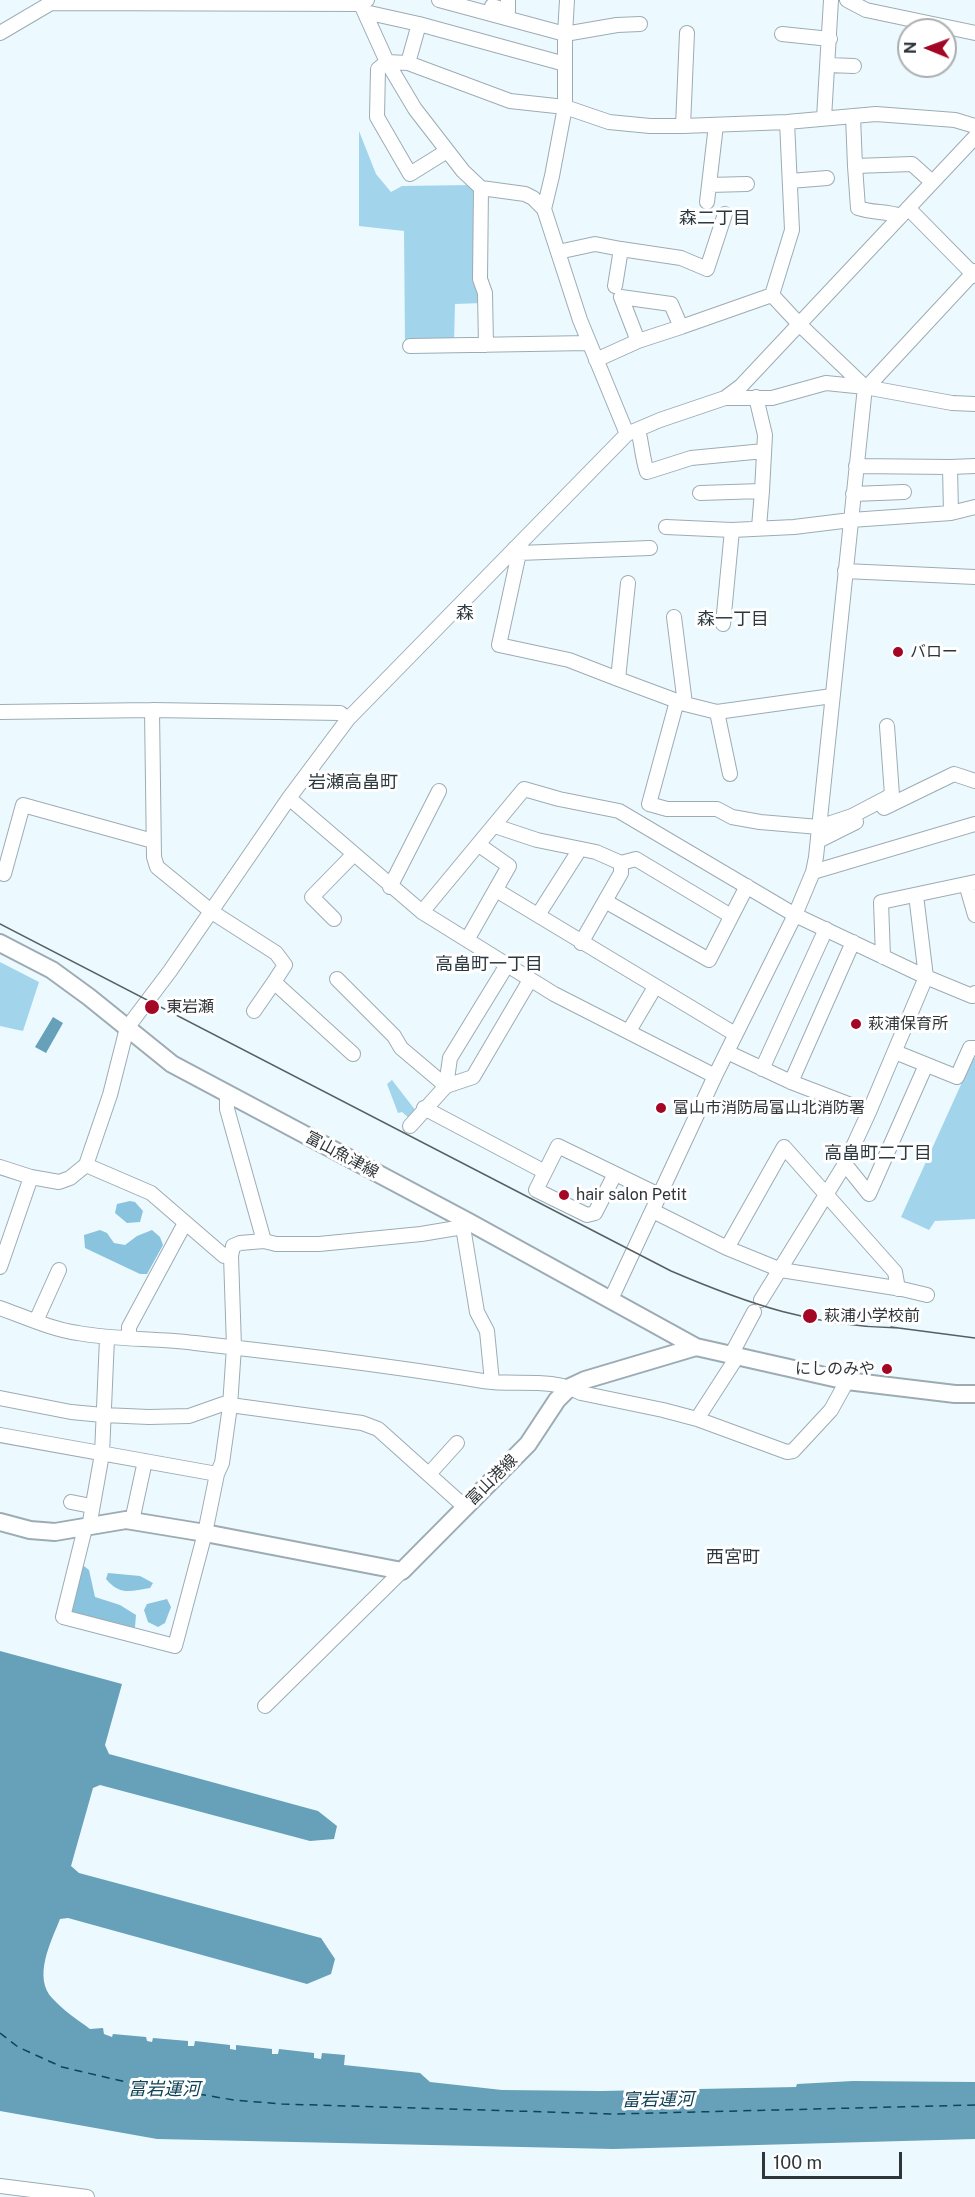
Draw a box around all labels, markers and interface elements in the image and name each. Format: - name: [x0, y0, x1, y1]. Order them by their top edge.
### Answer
- north arrow: [897, 18, 957, 78]
- text: N: [901, 41, 920, 54]
- district label: 森二丁目: [679, 207, 751, 229]
- district label: 森: [456, 602, 474, 624]
- district label: 森一丁目: [697, 608, 769, 630]
- place label: バロー: [910, 642, 958, 662]
- marker: バロー: [891, 645, 905, 659]
- district label: 岩瀬高畠町: [308, 771, 398, 793]
- district label: 高畠町一丁目: [435, 953, 543, 975]
- place label: 東岩瀬: [166, 997, 214, 1017]
- marker: 東岩瀬: [143, 998, 161, 1016]
- place label: 萩浦保育所: [868, 1014, 948, 1034]
- marker: 萩浦保育所: [849, 1017, 863, 1031]
- place label: 富山市消防局富山北消防署: [673, 1098, 865, 1118]
- marker: 富山市消防局富山北消防署: [654, 1101, 668, 1115]
- street label: 富山魚津線: [302, 1128, 382, 1182]
- district label: 高畠町二丁目: [824, 1142, 932, 1164]
- place label: hair salon Petit: [576, 1185, 687, 1205]
- marker: hair salon Petit: [557, 1188, 571, 1202]
- place label: 萩浦小学校前: [824, 1306, 920, 1326]
- marker: 萩浦小学校前: [801, 1307, 819, 1325]
- place label: にしのみや: [795, 1359, 875, 1379]
- marker: にしのみや: [880, 1362, 894, 1376]
- street label: 富山港線: [463, 1451, 521, 1509]
- district label: 西宮町: [706, 1546, 760, 1568]
- water label: 富岩運河: [128, 2078, 200, 2100]
- water label: 富岩運河: [622, 2089, 694, 2111]
- scale bar: [765, 2140, 904, 2178]
- text: 100 m: [773, 2152, 822, 2173]

